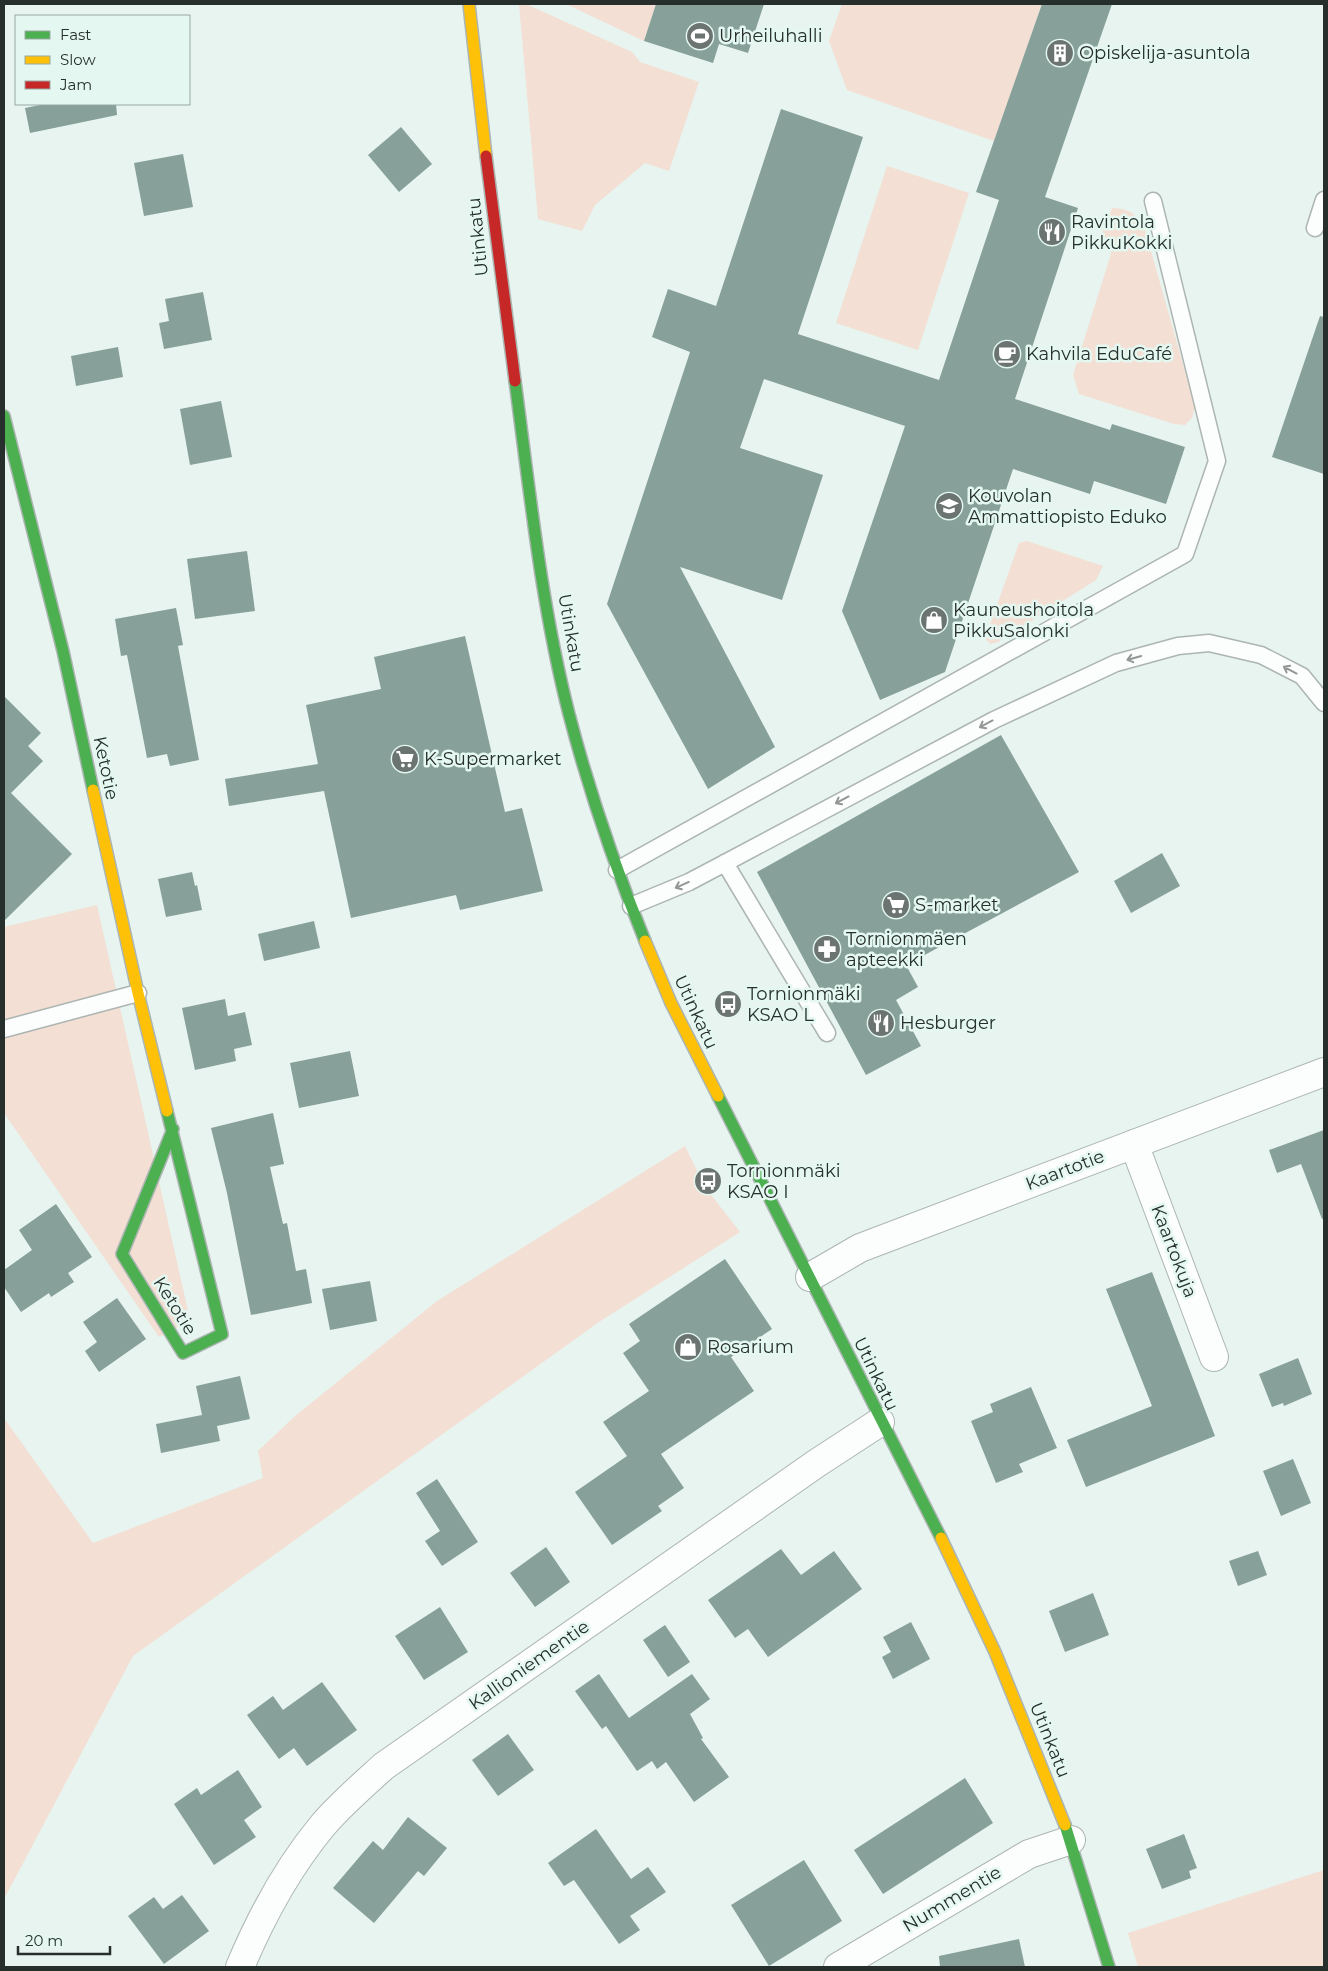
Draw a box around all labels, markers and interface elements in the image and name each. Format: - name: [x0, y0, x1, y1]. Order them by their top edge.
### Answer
- legend: [15, 15, 190, 105]
- sports icon: Urheiluhalli: [685, 21, 715, 51]
- text: Fast: [60, 25, 91, 44]
- place label: Urheiluhalli: [719, 25, 822, 47]
- building icon: Opiskelija-asuntola: [1045, 38, 1075, 68]
- place label: Opiskelija-asuntola: [1079, 42, 1251, 64]
- text: Slow: [60, 50, 96, 69]
- text: Jam: [59, 75, 92, 94]
- street label: Utinkatu: [463, 196, 493, 278]
- place label: Ravintola PikkuKokki: [1071, 211, 1172, 254]
- restaurant icon: Ravintola PikkuKokki: [1037, 217, 1067, 247]
- cafe icon: Kahvila EduCafé: [992, 339, 1022, 369]
- place label: Kahvila EduCafé: [1026, 343, 1172, 365]
- place label: Kouvolan Ammattiopisto Eduko: [968, 485, 1167, 528]
- school or university icon: Kouvolan Ammattiopisto Eduko: [934, 491, 964, 521]
- street label: Utinkatu: [553, 592, 589, 674]
- place label: Kauneushoitola PikkuSalonki: [953, 599, 1094, 642]
- shop icon: Kauneushoitola PikkuSalonki: [919, 605, 949, 635]
- one-way arrow: [1126, 653, 1142, 663]
- one-way arrow: [1283, 664, 1297, 674]
- one-way arrow: [979, 720, 994, 729]
- street label: Ketotie: [89, 734, 123, 802]
- supermarket icon: K-Supermarket: [390, 744, 420, 774]
- place label: K-Supermarket: [424, 748, 561, 770]
- one-way arrow: [836, 796, 850, 806]
- one-way arrow: [675, 881, 690, 891]
- supermarket icon: S-market: [881, 890, 911, 920]
- place label: S-market: [915, 894, 999, 916]
- place label: Tornionmäen apteekki: [846, 928, 967, 971]
- pharmacy icon: Tornionmäen apteekki: [812, 934, 842, 964]
- street label: Utinkatu: [669, 971, 723, 1053]
- place label: Tornionmäki KSAO L: [747, 983, 861, 1026]
- bus stop icon: Tornionmäki KSAO L: [713, 989, 743, 1019]
- restaurant icon: Hesburger: [866, 1008, 896, 1038]
- place label: Hesburger: [900, 1012, 996, 1034]
- street label: Kaartotie: [1023, 1145, 1108, 1195]
- place label: Tornionmäki KSAO I: [727, 1160, 841, 1203]
- bus stop icon: Tornionmäki KSAO I: [693, 1166, 723, 1196]
- street label: Kaartokuja: [1146, 1201, 1202, 1301]
- street label: Ketotie: [149, 1273, 201, 1339]
- shop icon: Rosarium: [673, 1332, 703, 1362]
- street label: Utinkatu: [849, 1334, 903, 1414]
- place label: Rosarium: [707, 1336, 794, 1358]
- street label: Kallioniementie: [465, 1615, 594, 1715]
- street label: Utinkatu: [1025, 1699, 1075, 1781]
- street label: Nummentie: [899, 1861, 1005, 1937]
- scale bar: [18, 1924, 110, 1956]
- text: 20 m: [25, 1931, 63, 1950]

